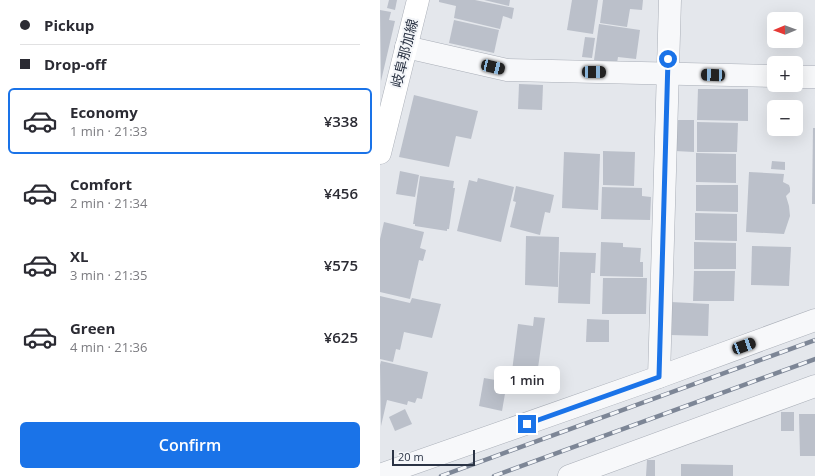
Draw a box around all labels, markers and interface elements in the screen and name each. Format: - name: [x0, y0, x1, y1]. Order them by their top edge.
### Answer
- north arrow: [767, 12, 803, 48]
- map controls: [767, 12, 803, 136]
- text: Pickup: [44, 15, 94, 35]
- street label: 岐阜那加線: [386, 17, 422, 89]
- route start: [659, 50, 677, 68]
- text: Drop-off: [44, 54, 106, 74]
- button: +: [767, 56, 803, 92]
- car: [480, 58, 506, 76]
- car: [582, 66, 606, 78]
- car: [701, 69, 725, 81]
- button: −: [767, 100, 803, 136]
- text: Economy: [70, 102, 138, 122]
- icon: car: [22, 103, 58, 139]
- text: ¥338: [324, 111, 358, 131]
- text: 1 min · 21:33: [70, 122, 147, 140]
- text: Comfort: [70, 174, 132, 194]
- icon: car: [22, 175, 58, 211]
- text: ¥456: [324, 183, 358, 203]
- text: 2 min · 21:34: [70, 194, 147, 212]
- text: XL: [70, 246, 88, 266]
- icon: car: [22, 247, 58, 283]
- text: ¥575: [324, 255, 358, 275]
- text: 3 min · 21:35: [70, 266, 147, 284]
- text: Green: [70, 318, 115, 338]
- icon: car: [22, 319, 58, 355]
- text: ¥625: [324, 327, 358, 347]
- car: [731, 336, 757, 356]
- text: 4 min · 21:36: [70, 338, 147, 356]
- callout: 1 min: [494, 366, 560, 394]
- text: 1 min: [509, 371, 545, 389]
- route end: [518, 415, 536, 433]
- button: Confirm: [20, 422, 360, 468]
- scale bar: [392, 448, 475, 467]
- text: 20 m: [398, 449, 424, 464]

